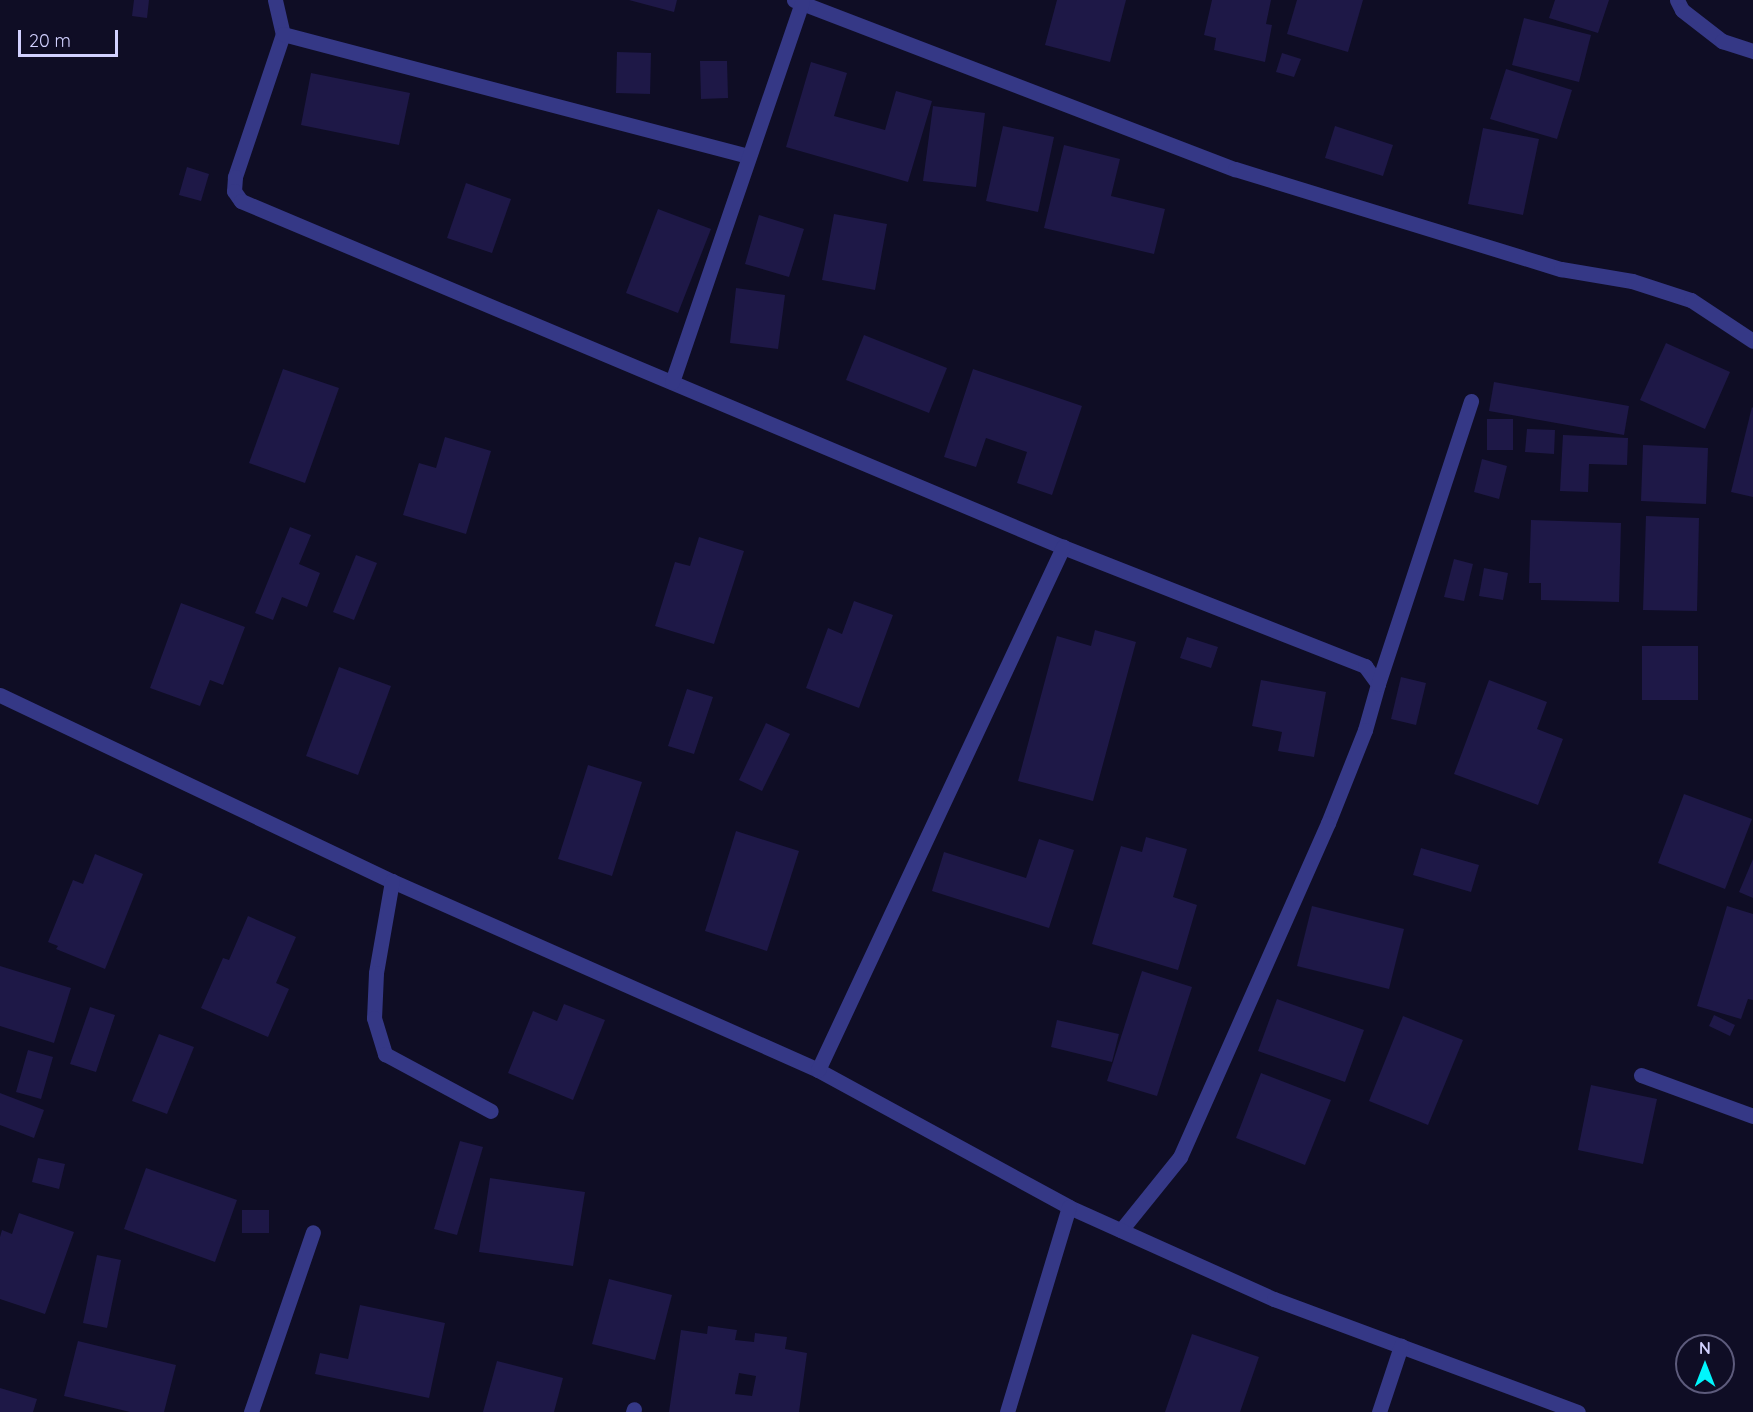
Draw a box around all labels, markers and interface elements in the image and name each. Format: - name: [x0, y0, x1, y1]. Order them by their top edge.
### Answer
- scale bar: [21, 18, 122, 56]
- text: 20 m: [29, 29, 71, 52]
- north arrow: [1675, 1334, 1735, 1394]
- text: N: [1699, 1338, 1711, 1358]

